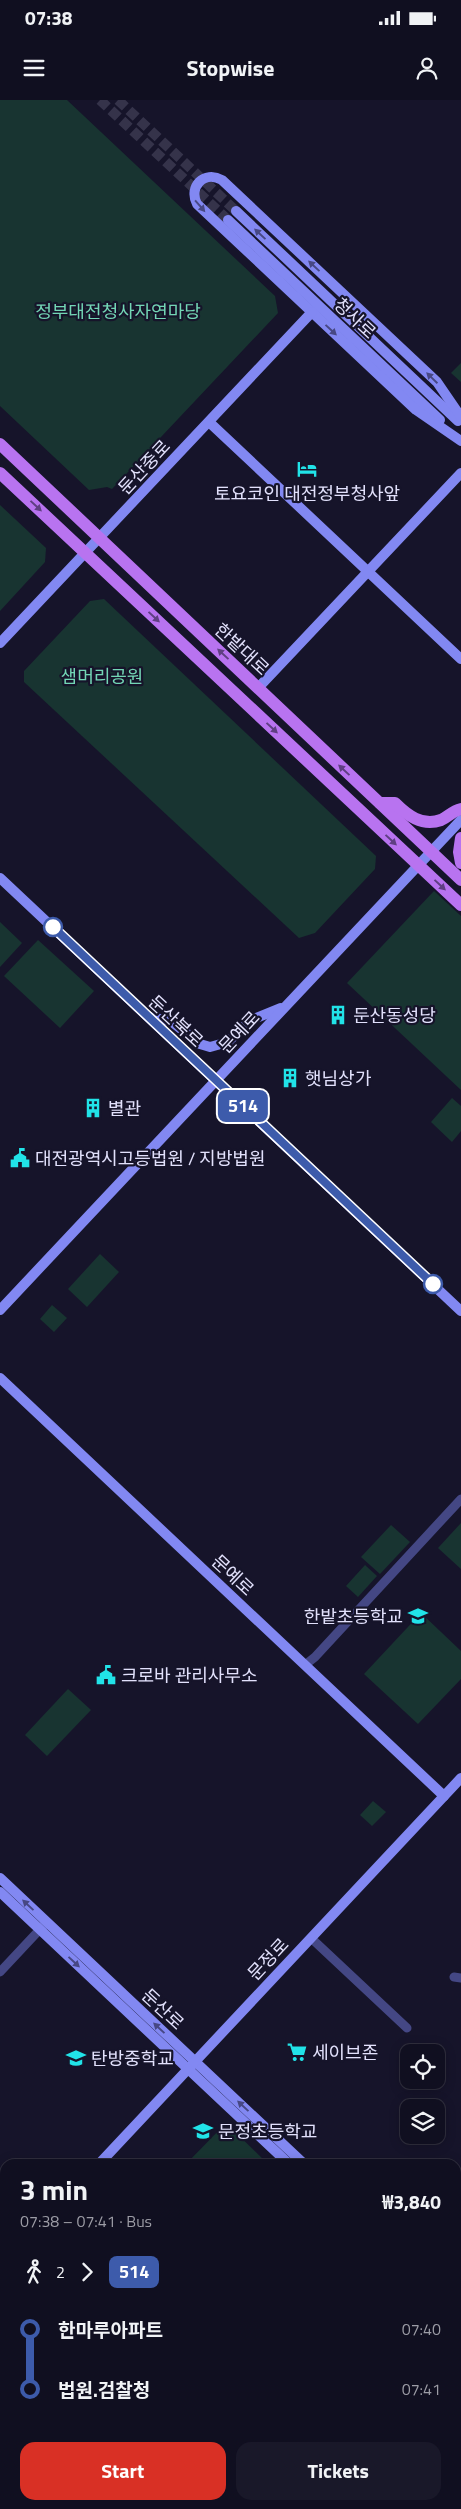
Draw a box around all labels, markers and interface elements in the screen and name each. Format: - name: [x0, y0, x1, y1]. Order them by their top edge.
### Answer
- text: 07:38: [25, 3, 72, 32]
- text: Stopwise: [187, 51, 274, 85]
- icon: menu: [20, 54, 48, 82]
- icon: person: [413, 54, 441, 82]
- one-way arrow: [195, 199, 206, 212]
- one-way arrow: [254, 228, 266, 240]
- one-way arrow: [308, 260, 320, 272]
- street label: 청사로: [328, 291, 382, 345]
- park label: 정부대전청사자연마당: [35, 298, 201, 325]
- one-way arrow: [325, 324, 337, 336]
- one-way arrow: [426, 372, 438, 384]
- street label: 둔산중로: [112, 434, 176, 500]
- hotel icon: 토요코인 대전정부청사앞: [296, 458, 318, 480]
- place label: 토요코인 대전정부청사앞: [214, 480, 400, 507]
- one-way arrow: [29, 500, 41, 512]
- one-way arrow: [148, 611, 160, 623]
- street label: 한밭대로: [209, 617, 275, 681]
- one-way arrow: [217, 648, 229, 660]
- park label: 샘머리공원: [61, 663, 143, 690]
- one-way arrow: [266, 722, 278, 734]
- one-way arrow: [339, 764, 351, 776]
- one-way arrow: [385, 834, 397, 846]
- one-way arrow: [433, 879, 445, 891]
- unlabelled marker: [43, 917, 63, 937]
- street label: 둔산북로: [143, 989, 209, 1053]
- place label: 둔산동성당: [353, 1002, 436, 1029]
- building icon: 둔산동성당: [327, 1004, 349, 1026]
- street label: 문예로: [212, 1005, 266, 1059]
- place label: 햇님상가: [305, 1065, 372, 1092]
- building icon: 햇님상가: [279, 1067, 301, 1089]
- line badge: 514: [214, 1090, 272, 1122]
- text: 514: [228, 1092, 258, 1119]
- place label: 별관: [108, 1095, 142, 1122]
- building icon: 별관: [82, 1097, 104, 1119]
- place label: 대전광역시고등법원 / 지방법원: [35, 1145, 266, 1172]
- public building icon: 대전광역시고등법원 / 지방법원: [9, 1147, 31, 1169]
- unlabelled marker: [423, 1274, 443, 1294]
- street label: 문예로: [206, 1548, 260, 1602]
- place label: 한밭초등학교: [304, 1603, 403, 1630]
- school or university icon: 한밭초등학교: [407, 1605, 429, 1627]
- place label: 크로바 관리사무소: [121, 1662, 257, 1689]
- public building icon: 크로바 관리사무소: [95, 1664, 117, 1686]
- one-way arrow: [23, 1899, 35, 1911]
- street label: 문정로: [241, 1932, 295, 1986]
- one-way arrow: [67, 1956, 79, 1968]
- street label: 둔산로: [136, 1982, 190, 2036]
- one-way arrow: [154, 2022, 166, 2034]
- place label: 세이브존: [312, 2039, 378, 2066]
- supermarket icon: 세이브존: [286, 2041, 308, 2063]
- map controls: [400, 2044, 445, 2144]
- button: locate: [400, 2044, 445, 2089]
- place label: 탄방중학교: [91, 2045, 174, 2072]
- school or university icon: 탄방중학교: [65, 2047, 87, 2069]
- button: layers: [400, 2099, 445, 2144]
- one-way arrow: [237, 2100, 249, 2112]
- place label: 문정초등학교: [218, 2118, 317, 2145]
- school or university icon: 문정초등학교: [192, 2120, 214, 2142]
- text: 3 min: [20, 2168, 88, 2211]
- text: ₩3,840: [382, 2187, 441, 2216]
- text: 07:38 – 07:41 · Bus: [20, 2209, 152, 2233]
- icon: walk: [20, 2258, 48, 2286]
- icon: forward: [73, 2258, 101, 2286]
- text: 514: [119, 2258, 149, 2285]
- text: 2: [56, 2260, 65, 2284]
- text: 한마루아파트: [58, 2315, 163, 2344]
- text: 07:40: [402, 2317, 441, 2341]
- text: 법원.검찰청: [58, 2375, 150, 2404]
- text: 07:41: [402, 2377, 441, 2401]
- button: Start: [20, 2442, 226, 2500]
- button: Tickets: [236, 2442, 441, 2500]

